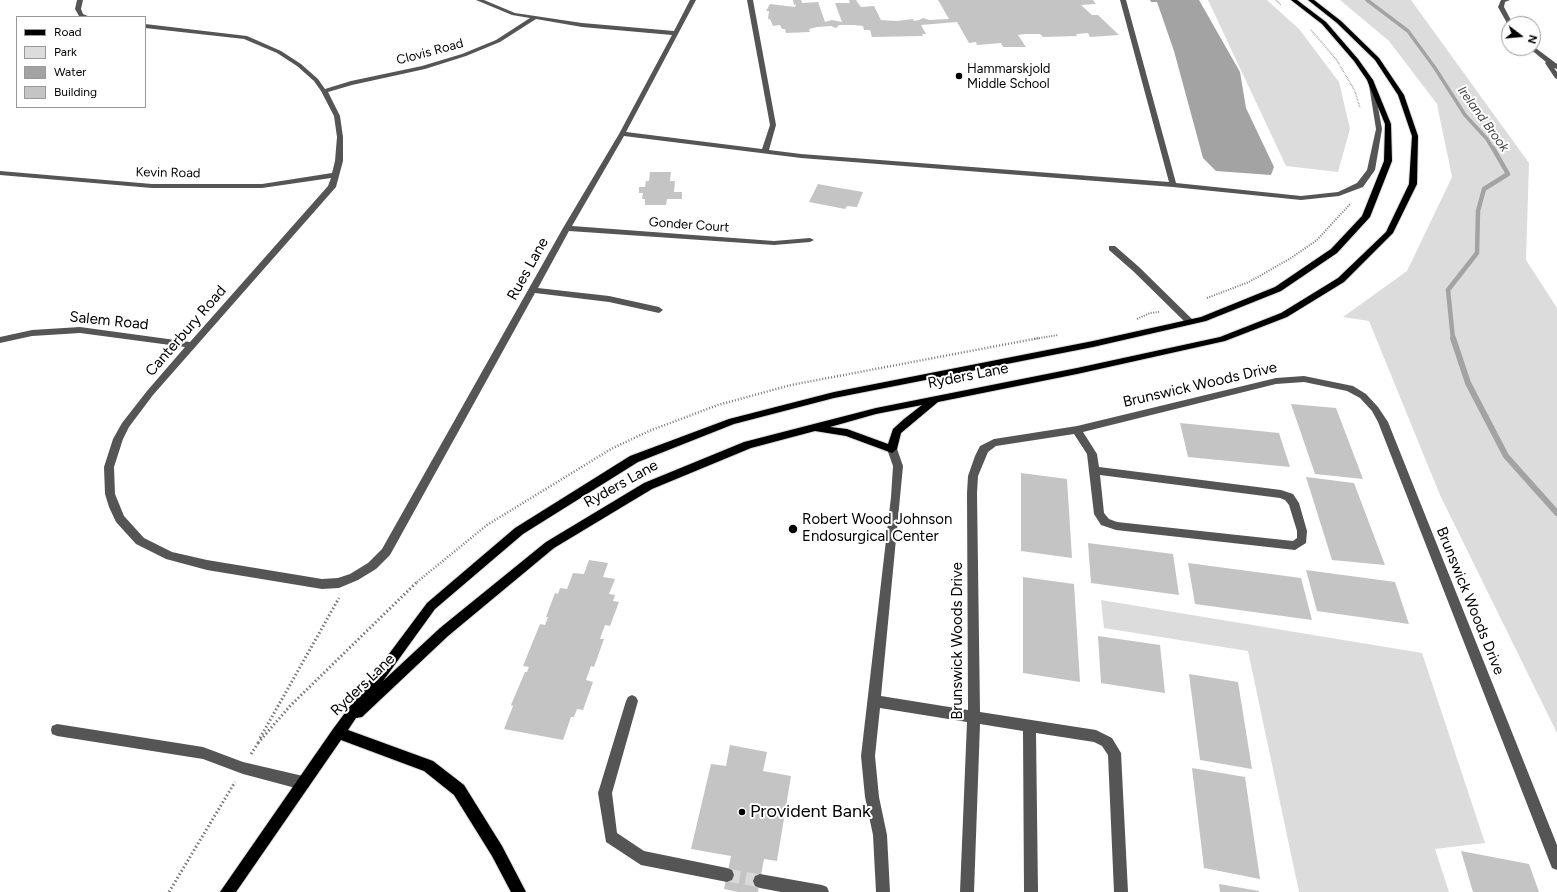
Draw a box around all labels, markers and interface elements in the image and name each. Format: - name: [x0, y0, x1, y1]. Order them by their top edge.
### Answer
- legend: [16, 16, 146, 108]
- north arrow: [1501, 16, 1541, 56]
- text: Road: [54, 25, 82, 39]
- text: N: [1525, 33, 1539, 45]
- street label: Clovis Road: [395, 36, 465, 68]
- text: Park: [54, 45, 77, 59]
- place label: Hammarskjold Middle School: [967, 61, 1050, 92]
- text: Water: [54, 65, 86, 79]
- marker: Hammarskjold Middle School: [954, 71, 964, 81]
- water label: Ireland Brook: [1454, 83, 1512, 155]
- text: Building: [54, 85, 97, 99]
- street label: Kevin Road: [135, 165, 201, 181]
- street label: Gonder Court: [648, 214, 730, 236]
- street label: Rues Lane: [503, 235, 553, 303]
- street label: Canterbury Road: [142, 282, 230, 380]
- street label: Salem Road: [69, 308, 149, 334]
- street label: Brunswick Woods Drive: [1121, 358, 1279, 412]
- street label: Ryders Lane: [926, 359, 1010, 393]
- street label: Ryders Lane: [581, 456, 661, 512]
- place label: Robert Wood Johnson Endosurgical Center: [802, 511, 952, 546]
- marker: Robert Wood Johnson Endosurgical Center: [787, 523, 799, 535]
- street label: Brunswick Woods Drive: [1432, 525, 1508, 677]
- street label: Brunswick Woods Drive: [949, 562, 967, 720]
- street label: Ryders Lane: [327, 650, 399, 720]
- place label: Provident Bank: [750, 801, 871, 823]
- marker: Provident Bank: [737, 807, 747, 817]

